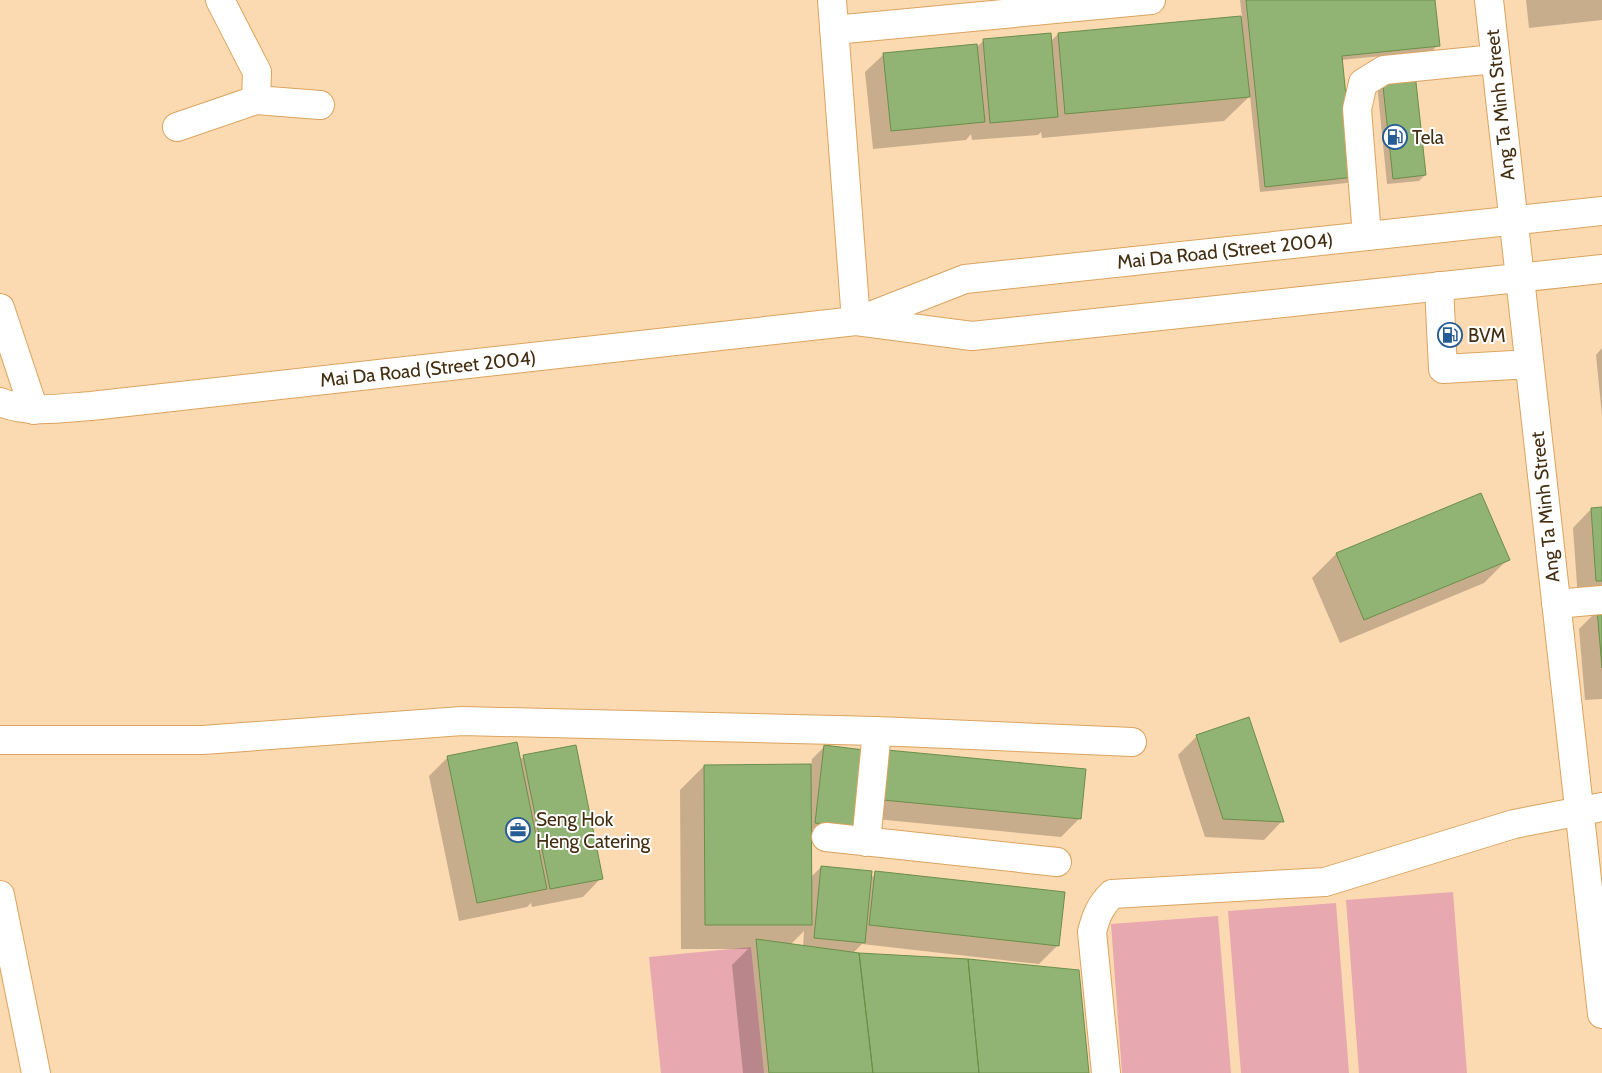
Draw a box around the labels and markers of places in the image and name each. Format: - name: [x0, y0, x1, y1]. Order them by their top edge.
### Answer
- fuel station icon: Tela: [1382, 124, 1408, 150]
- place label: Tela: [1412, 126, 1444, 149]
- fuel station icon: BVM: [1437, 322, 1463, 348]
- place label: BVM: [1468, 324, 1506, 347]
- place label: Seng Hok Heng Catering: [536, 808, 651, 853]
- office icon: Seng Hok Heng Catering: [505, 817, 531, 843]

